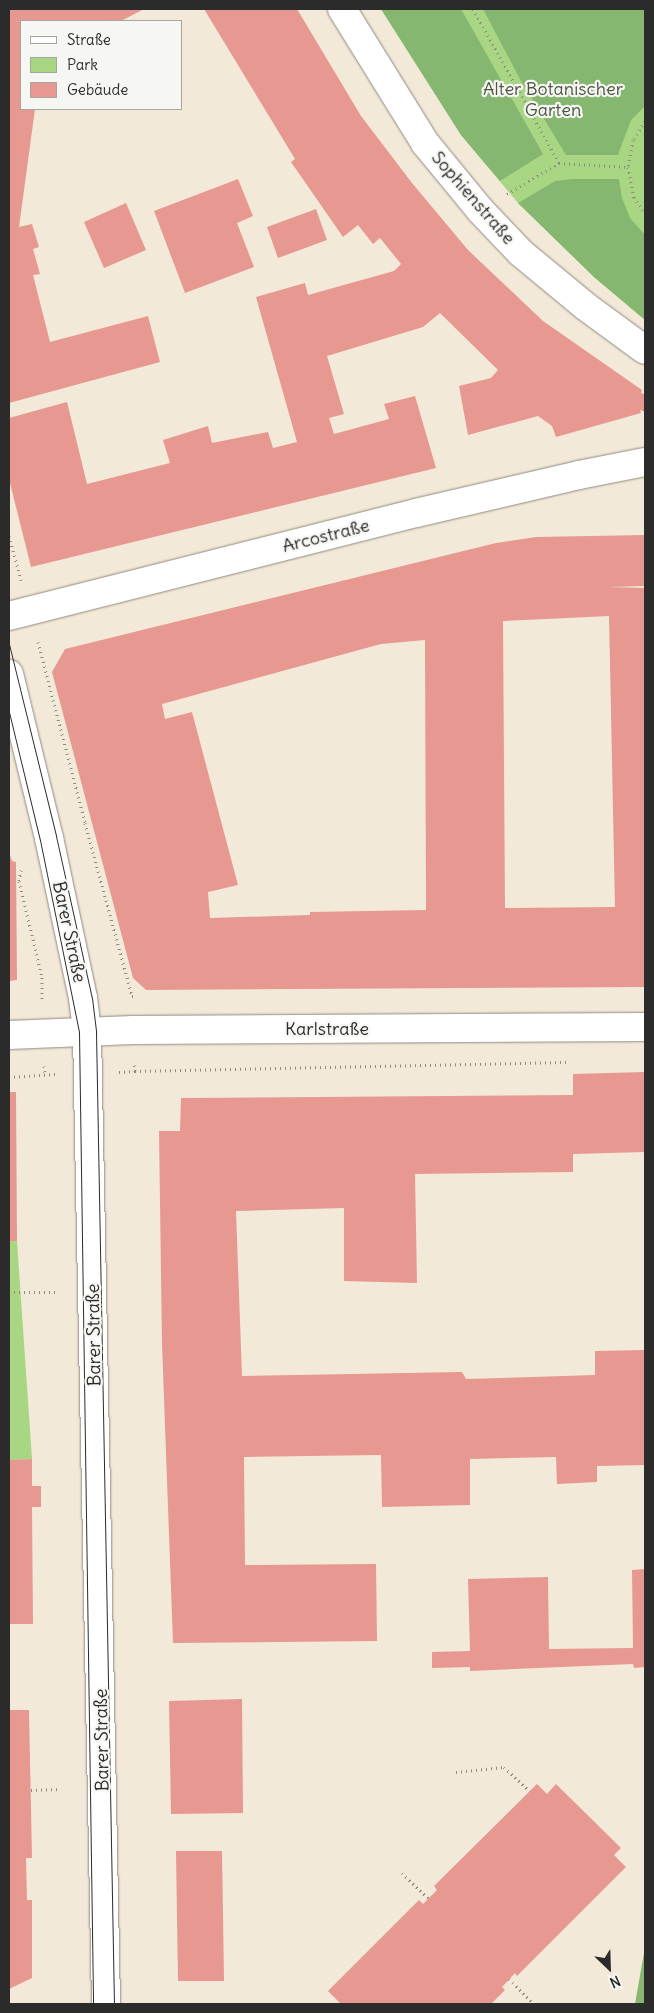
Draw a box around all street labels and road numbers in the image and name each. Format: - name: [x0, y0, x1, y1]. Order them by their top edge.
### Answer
- street label: Sophienstraße: [427, 147, 519, 249]
- street label: Arcostraße: [280, 515, 372, 557]
- street label: Barer Straße: [48, 879, 90, 985]
- street label: Karlstraße: [285, 1018, 369, 1040]
- street label: Barer Straße: [82, 1283, 106, 1387]
- street label: Barer Straße: [90, 1688, 114, 1792]

